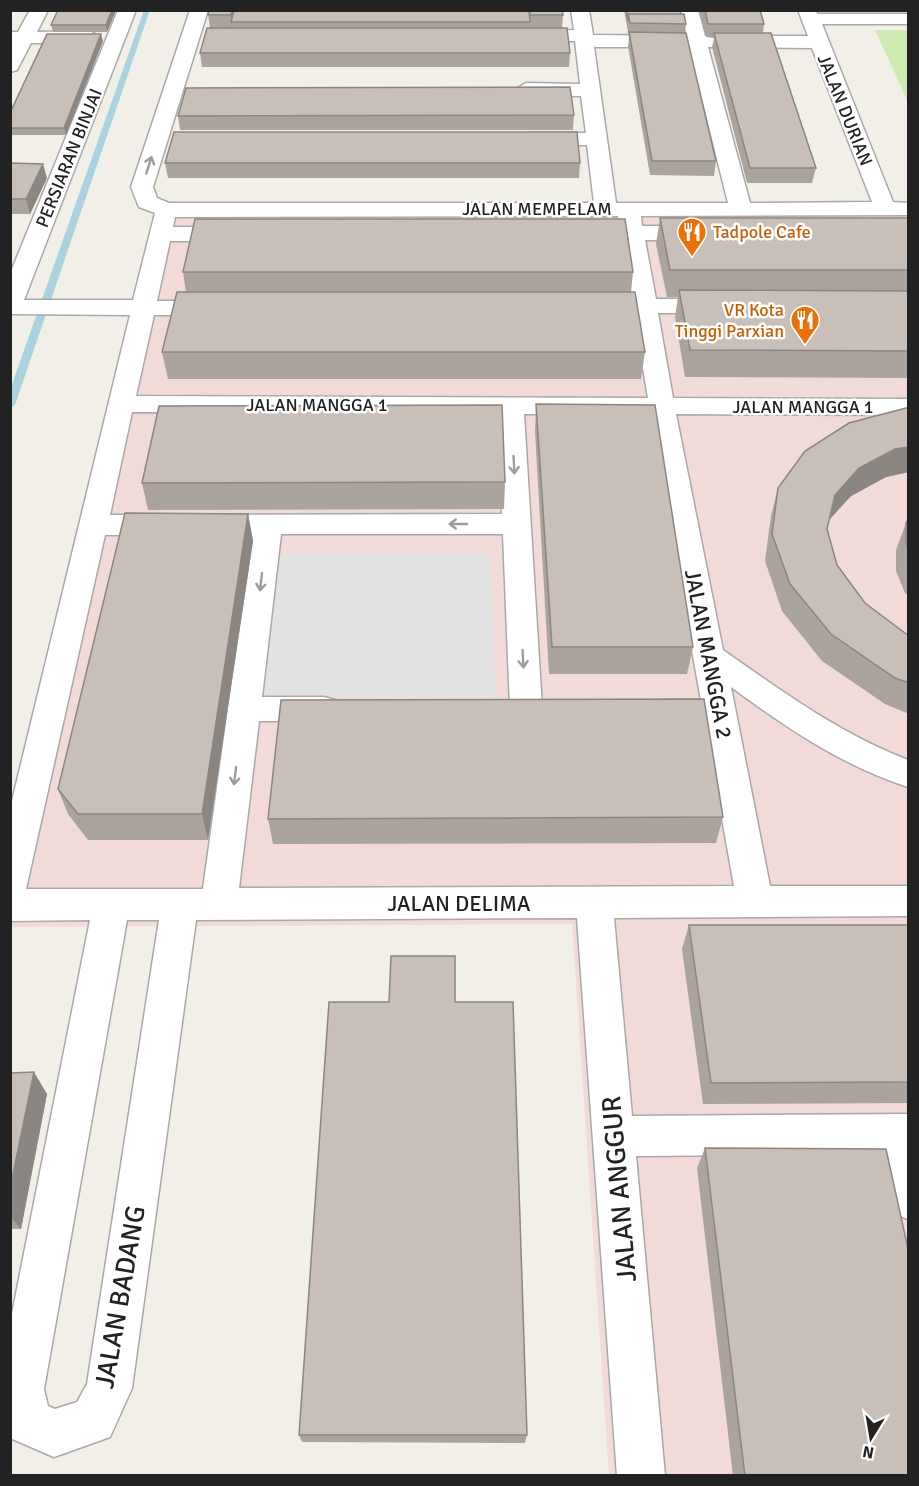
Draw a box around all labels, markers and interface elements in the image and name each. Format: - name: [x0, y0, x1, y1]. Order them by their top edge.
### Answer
- street label: JALAN DURIAN: [813, 51, 877, 169]
- street label: PERSIARAN BINJAI: [31, 85, 107, 231]
- one-way arrow: [144, 156, 155, 175]
- street label: JALAN MEMPELAM: [462, 198, 612, 220]
- restaurant icon: Tadpole Cafe: [676, 216, 708, 258]
- place label: Tadpole Cafe: [713, 221, 811, 243]
- place label: VR Kota Tinggi Parxian: [675, 299, 784, 342]
- restaurant icon: VR Kota Tinggi Parxian: [789, 304, 821, 346]
- street label: JALAN MANGGA 1: [247, 394, 387, 416]
- street label: JALAN MANGGA 1: [733, 396, 873, 418]
- one-way arrow: [508, 454, 519, 474]
- one-way arrow: [449, 518, 469, 530]
- street label: JALAN MANGGA 2: [679, 567, 738, 741]
- one-way arrow: [255, 572, 266, 592]
- one-way arrow: [518, 649, 529, 669]
- one-way arrow: [230, 765, 241, 785]
- street label: JALAN DELIMA: [387, 890, 531, 917]
- street label: JALAN ANGGUR: [595, 1095, 644, 1283]
- street label: JALAN BADANG: [88, 1203, 153, 1391]
- north arrow: [841, 1408, 901, 1468]
- text: N: [861, 1441, 876, 1463]

